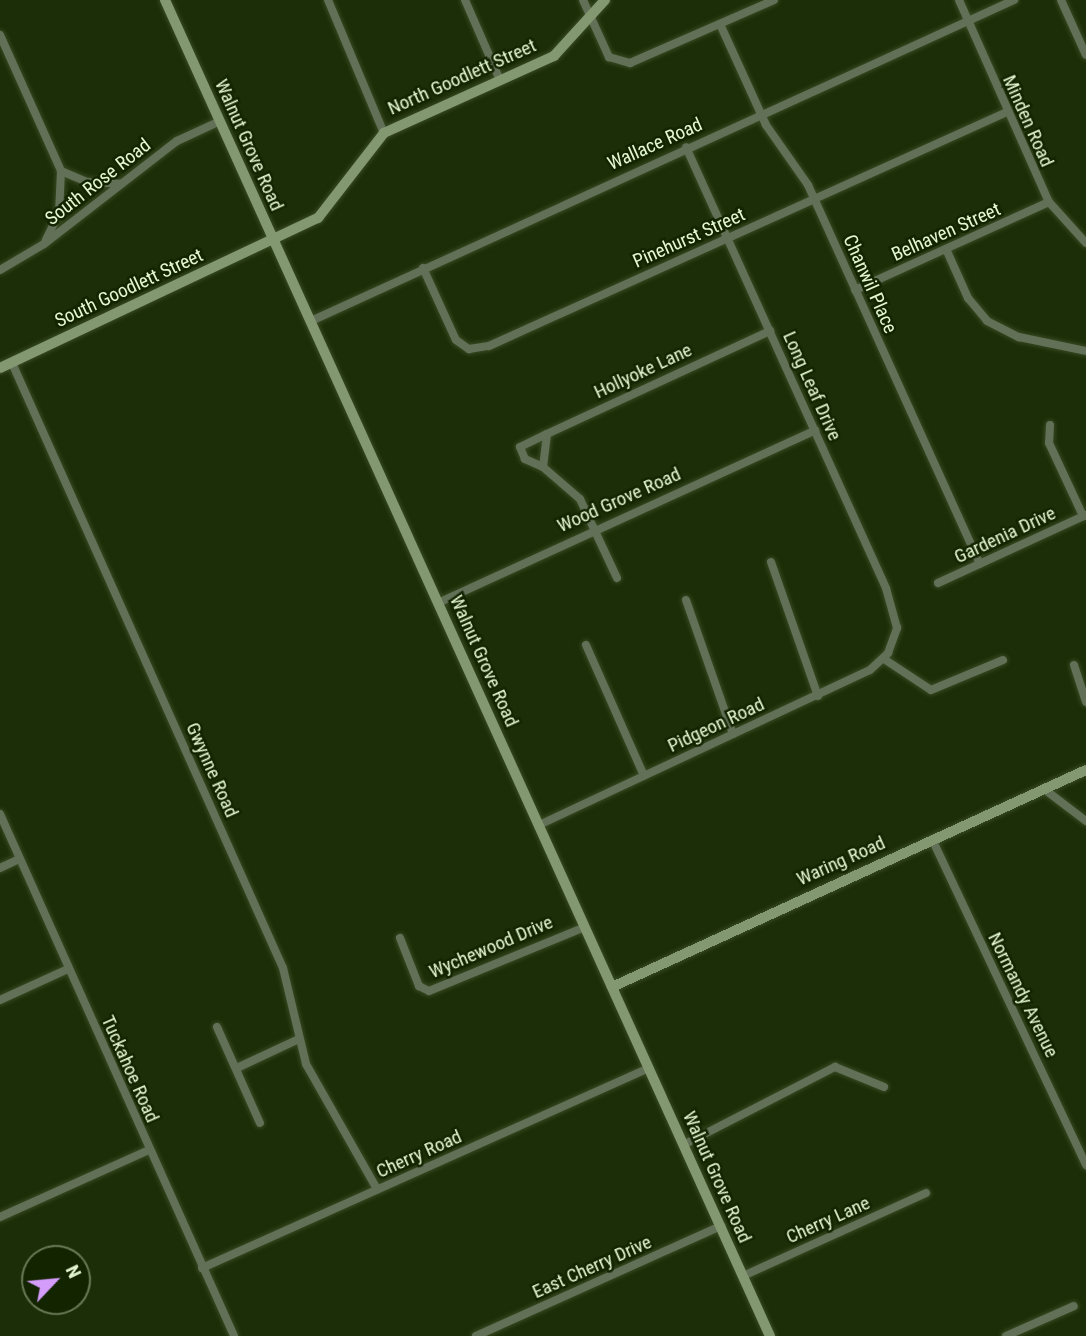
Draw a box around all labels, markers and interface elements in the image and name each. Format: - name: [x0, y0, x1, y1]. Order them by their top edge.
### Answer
- street label: North Goodlett Street: [384, 34, 540, 120]
- street label: Minden Road: [998, 72, 1058, 170]
- street label: Walnut Grove Road: [210, 76, 288, 214]
- street label: Wallace Road: [604, 113, 706, 175]
- street label: South Rose Road: [41, 134, 155, 230]
- street label: Belhaven Street: [888, 198, 1004, 266]
- street label: Pinehurst Street: [629, 203, 749, 273]
- street label: Chanwil Place: [838, 231, 902, 337]
- street label: South Goodlett Street: [51, 244, 207, 332]
- street label: Long Leaf Drive: [778, 328, 846, 444]
- street label: Hollyoke Lane: [590, 338, 696, 404]
- street label: Wood Grove Road: [554, 463, 684, 537]
- street label: Gardenia Drive: [951, 502, 1059, 568]
- street label: Walnut Grove Road: [445, 592, 523, 730]
- street label: Pidgeon Road: [664, 693, 768, 757]
- street label: Gwynne Road: [181, 719, 243, 821]
- street label: Waring Road: [793, 831, 889, 891]
- street label: Wychewood Drive: [426, 911, 556, 983]
- street label: Normandy Avenue: [983, 929, 1063, 1061]
- street label: Tuckahoe Road: [96, 1012, 164, 1126]
- street label: Walnut Grove Road: [678, 1108, 756, 1246]
- street label: Cherry Road: [373, 1125, 465, 1183]
- street label: Cherry Lane: [783, 1191, 873, 1249]
- street label: East Cherry Drive: [529, 1231, 655, 1303]
- north arrow: [21, 1245, 91, 1315]
- text: N: [61, 1261, 86, 1282]

